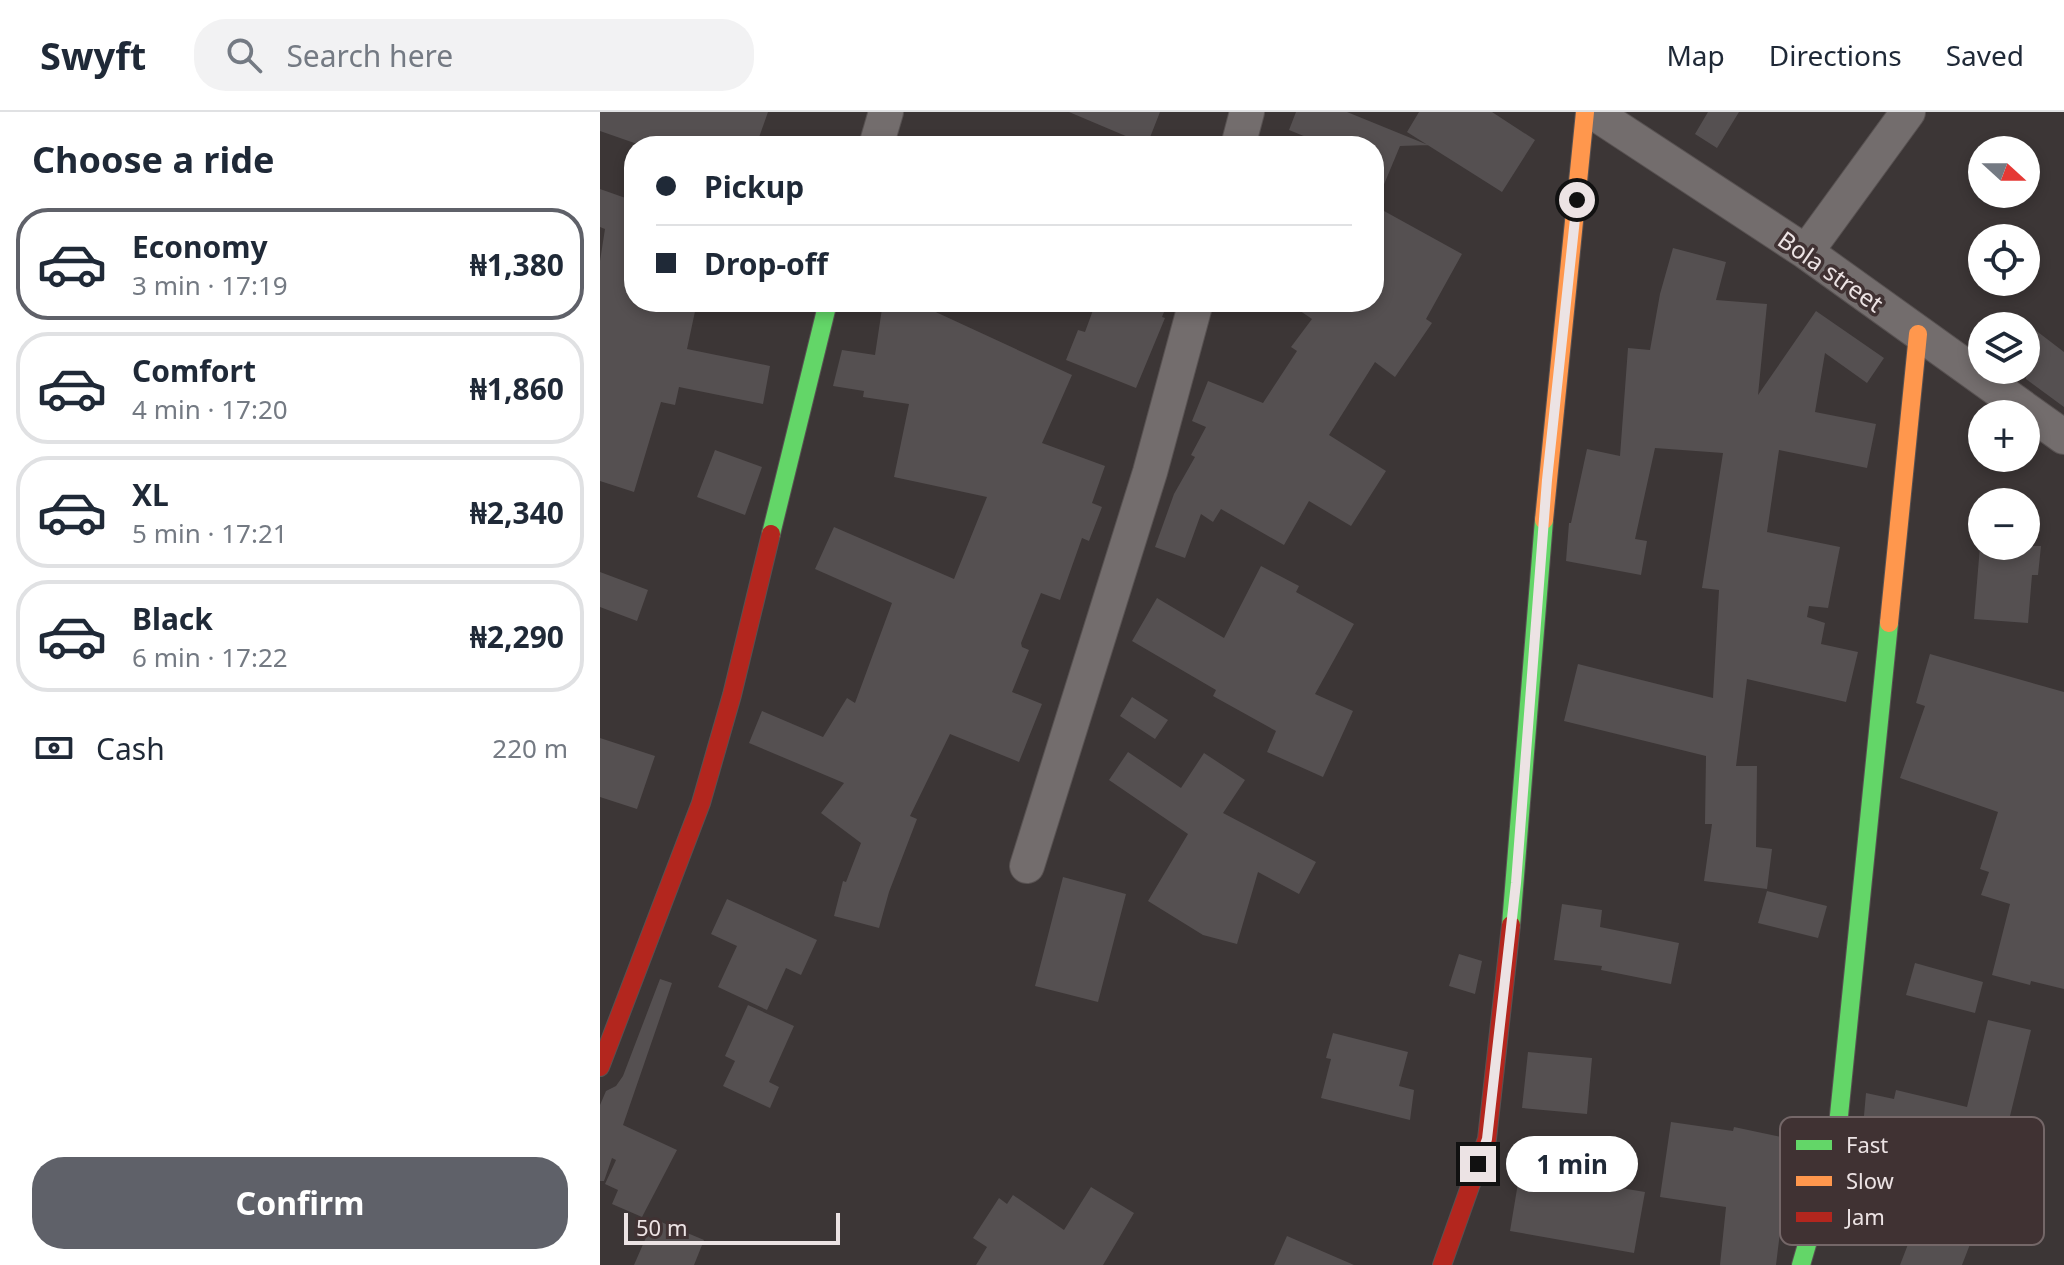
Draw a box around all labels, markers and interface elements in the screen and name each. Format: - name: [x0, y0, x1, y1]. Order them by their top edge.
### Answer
- search box: [194, 19, 754, 91]
- text: Swyft: [40, 29, 146, 81]
- icon: search: [222, 33, 266, 77]
- text: Search here: [286, 35, 453, 76]
- text: Map: [1666, 36, 1725, 74]
- text: Directions: [1769, 36, 1902, 74]
- text: Saved: [1946, 36, 2024, 74]
- text: Choose a ride: [32, 135, 274, 184]
- north arrow: [1968, 136, 2040, 208]
- map controls: [1968, 136, 2040, 560]
- text: Pickup: [704, 166, 804, 207]
- route start: [1559, 182, 1595, 218]
- street label: Bola street: [1772, 223, 1890, 320]
- button: locate: [1968, 224, 2040, 296]
- text: Economy: [132, 226, 268, 267]
- icon: car: [36, 228, 108, 300]
- text: Drop-off: [704, 243, 828, 284]
- text: ₦1,380: [470, 244, 564, 285]
- text: 3 min · 17:19: [132, 267, 288, 303]
- button: layers: [1968, 312, 2040, 384]
- text: Comfort: [132, 350, 256, 391]
- icon: car: [36, 352, 108, 424]
- text: ₦1,860: [470, 368, 564, 409]
- text: 4 min · 17:20: [132, 391, 288, 427]
- button: +: [1968, 400, 2040, 472]
- text: XL: [132, 474, 169, 515]
- icon: car: [36, 476, 108, 548]
- button: −: [1968, 488, 2040, 560]
- text: ₦2,340: [470, 492, 564, 533]
- text: 5 min · 17:21: [132, 515, 288, 551]
- text: Black: [132, 598, 213, 639]
- icon: car: [36, 600, 108, 672]
- text: ₦2,290: [470, 616, 564, 657]
- text: 6 min · 17:22: [132, 639, 288, 675]
- icon: cash: [32, 726, 76, 770]
- text: Cash: [96, 728, 165, 769]
- text: 220 m: [492, 730, 568, 766]
- legend: [1780, 1117, 2044, 1245]
- text: Fast: [1846, 1129, 1888, 1159]
- callout: 1 min: [1506, 1136, 1638, 1192]
- route end: [1460, 1146, 1496, 1182]
- text: 1 min: [1536, 1146, 1608, 1182]
- button: Confirm: [32, 1157, 568, 1249]
- text: Slow: [1846, 1165, 1895, 1195]
- text: Jam: [1844, 1201, 1885, 1231]
- scale bar: [624, 1209, 840, 1245]
- text: 50 m: [636, 1212, 687, 1242]

